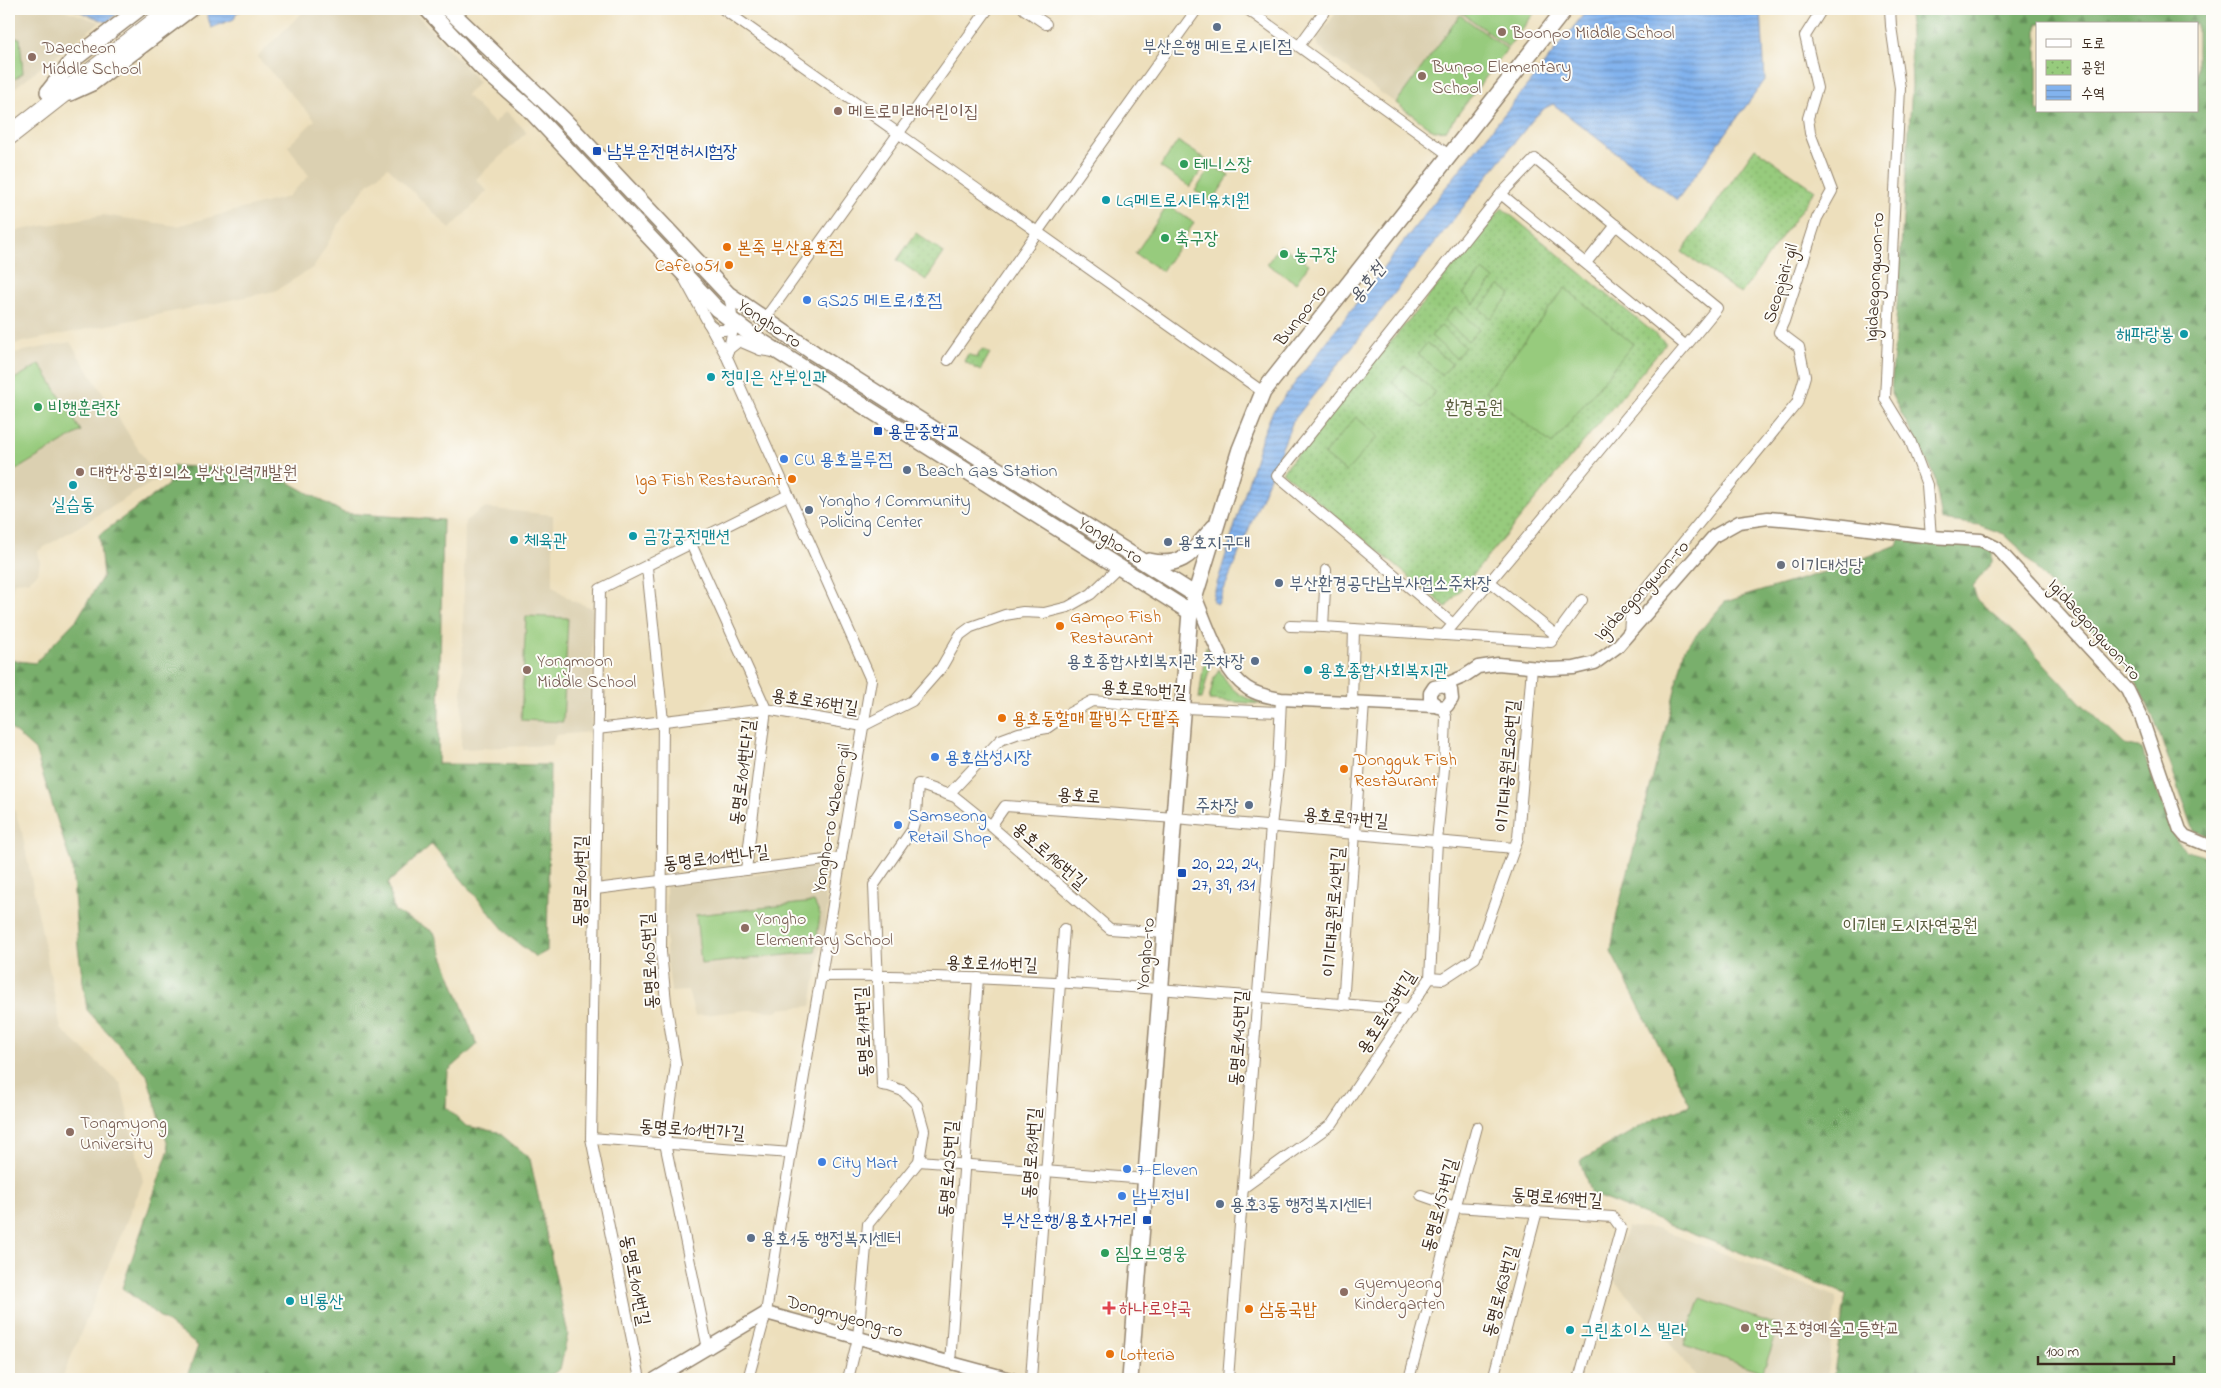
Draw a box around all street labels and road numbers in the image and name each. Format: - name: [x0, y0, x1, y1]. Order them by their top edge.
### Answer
- street label: Igidaegongwon-ro: [1860, 212, 1893, 342]
- street label: Seopjari-gil: [1758, 241, 1807, 327]
- street label: Bunpo-ro: [1269, 280, 1334, 353]
- street label: Yongho-ro: [731, 293, 806, 357]
- street label: Yongho-ro: [1072, 511, 1148, 573]
- street label: Igidaegongwon-ro: [1589, 535, 1697, 648]
- street label: Igidaegongwon-ro: [2040, 574, 2146, 688]
- street label: 용호로90번길: [1100, 675, 1188, 707]
- street label: 용호로76번길: [769, 683, 861, 723]
- street label: 이기대공원로26번길: [1490, 698, 1528, 833]
- street label: 동명로101번다길: [725, 717, 763, 827]
- street label: Yongho-ro 42beon-gil: [807, 742, 860, 895]
- street label: 용호로: [1056, 783, 1101, 811]
- street label: 용호로97번길: [1302, 802, 1390, 836]
- street label: 용호로196번길: [1006, 817, 1092, 897]
- street label: 동명로101번길: [568, 834, 596, 927]
- street label: 동명로101번나길: [662, 840, 771, 878]
- street label: 이기대공원로12번길: [1317, 846, 1353, 978]
- street label: 동명로105번길: [635, 912, 666, 1010]
- street label: Yongho-ro: [1131, 917, 1164, 992]
- street label: 용호로110번길: [946, 950, 1039, 980]
- street label: 용호로123번길: [1352, 966, 1424, 1060]
- street label: 동명로117번길: [850, 985, 880, 1078]
- street label: 동명로145번길: [1224, 989, 1256, 1087]
- street label: 동명로131번길: [1017, 1106, 1049, 1200]
- street label: 동명로101번가길: [638, 1114, 746, 1148]
- street label: 동명로125번길: [934, 1119, 966, 1219]
- street label: 동명로157번길: [1416, 1155, 1466, 1255]
- street label: 동명로169번길: [1510, 1183, 1604, 1215]
- street label: 동명로101번길: [613, 1233, 656, 1328]
- street label: 동명로163번길: [1477, 1242, 1527, 1340]
- street label: Dongmyeong-ro: [782, 1290, 906, 1347]

